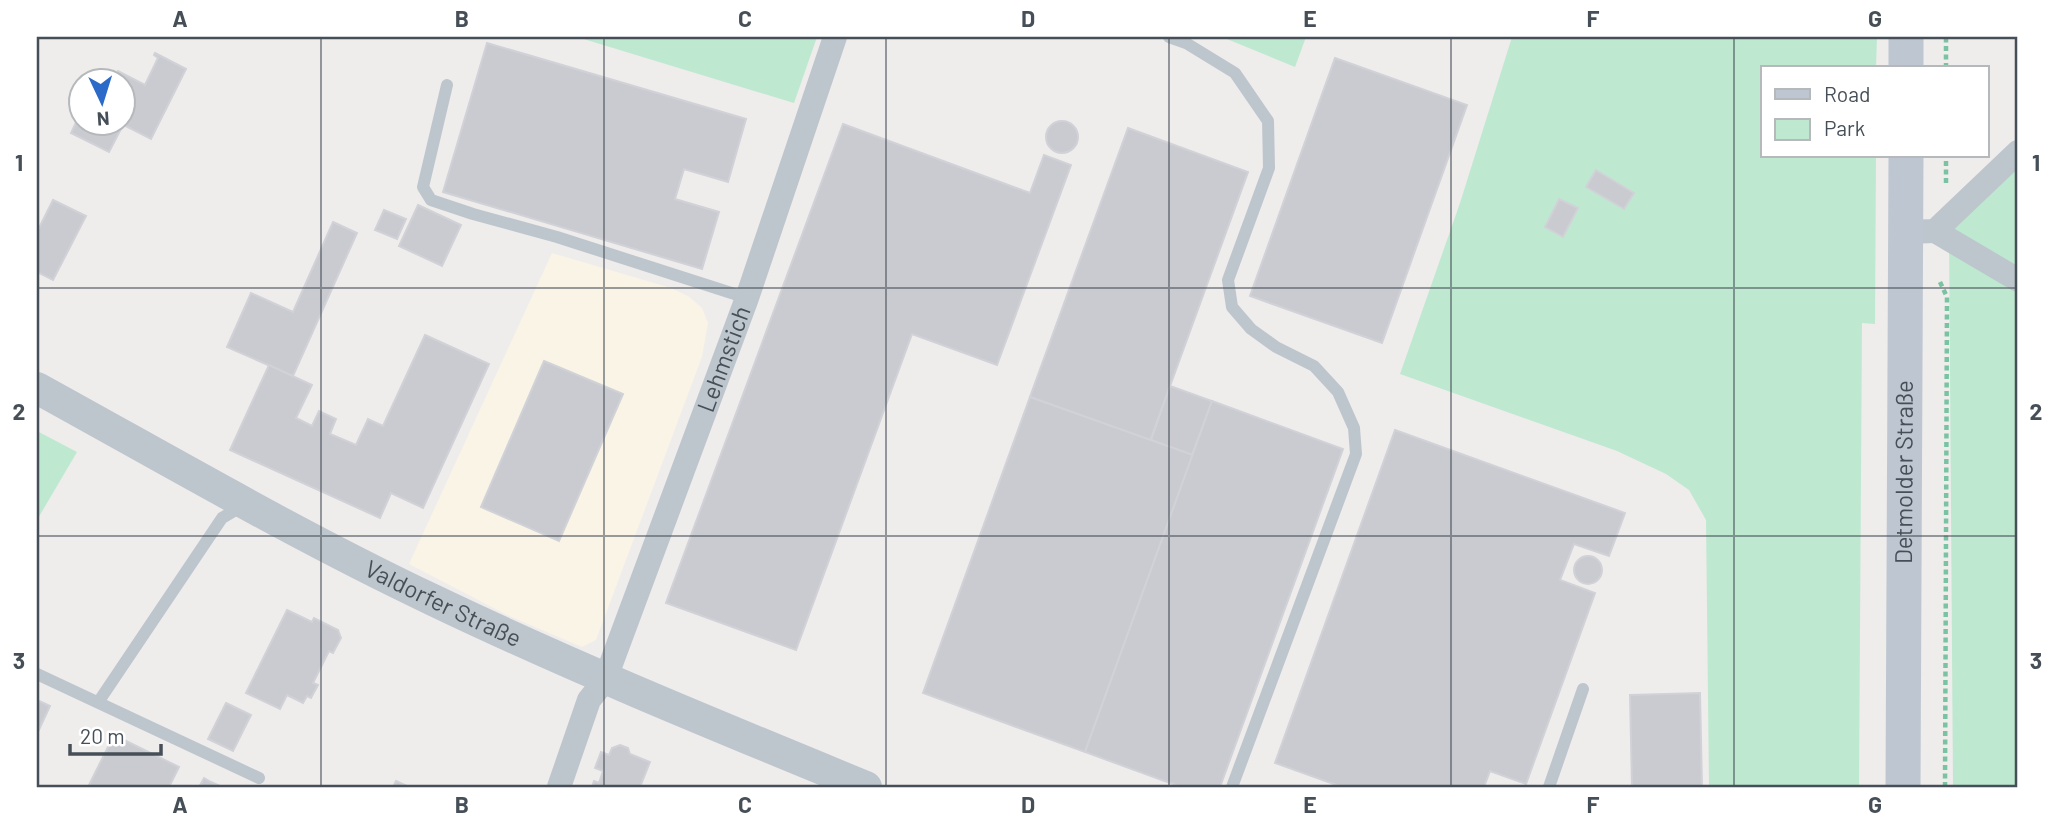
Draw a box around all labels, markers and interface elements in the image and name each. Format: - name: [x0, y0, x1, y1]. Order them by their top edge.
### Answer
- text: A: [172, 4, 188, 32]
- text: B: [455, 4, 469, 32]
- text: C: [738, 4, 752, 32]
- text: D: [1021, 4, 1035, 32]
- text: E: [1303, 4, 1317, 32]
- text: F: [1587, 4, 1600, 32]
- text: G: [1868, 4, 1882, 32]
- north arrow: [66, 66, 136, 136]
- legend: [1761, 66, 1988, 158]
- text: Road: [1824, 81, 1870, 106]
- text: N: [96, 108, 110, 131]
- text: Park: [1824, 115, 1865, 140]
- text: 1: [15, 148, 23, 176]
- text: 1: [2032, 148, 2040, 176]
- street label: Lehmstich: [690, 301, 756, 416]
- street label: Detmolder Straße: [1888, 380, 1918, 564]
- text: 2: [13, 397, 25, 425]
- text: 2: [2030, 397, 2042, 425]
- street label: Valdorfer Straße: [361, 553, 526, 652]
- text: 3: [13, 646, 25, 674]
- text: 3: [2030, 646, 2042, 674]
- scale bar: [70, 712, 161, 756]
- text: 20 m: [80, 723, 125, 748]
- text: A: [172, 790, 188, 818]
- text: B: [455, 790, 469, 818]
- text: C: [738, 790, 752, 818]
- text: D: [1021, 790, 1035, 818]
- text: E: [1303, 790, 1317, 818]
- text: F: [1587, 790, 1600, 818]
- text: G: [1868, 790, 1882, 818]

